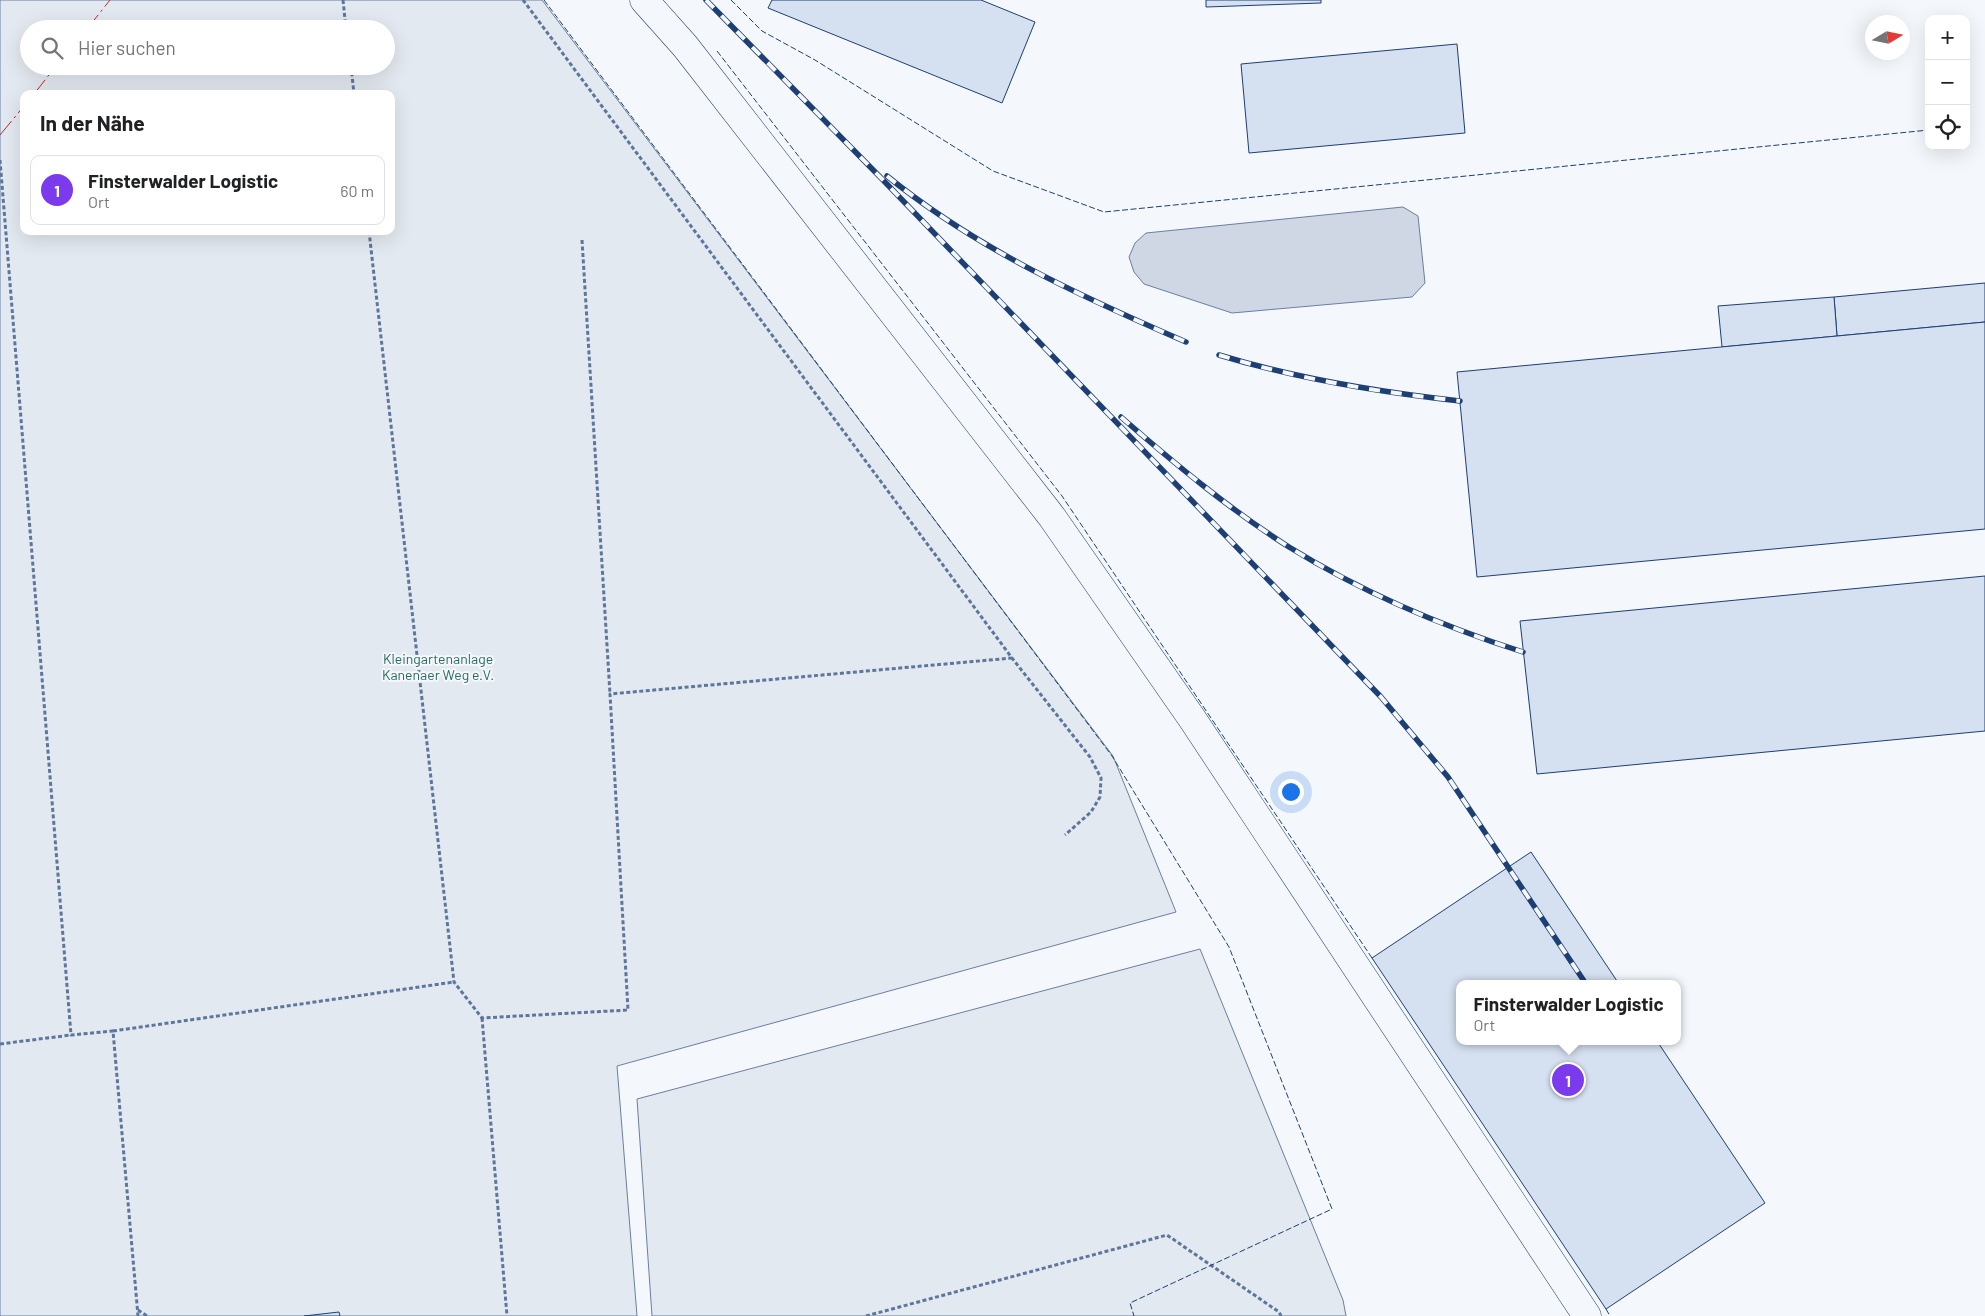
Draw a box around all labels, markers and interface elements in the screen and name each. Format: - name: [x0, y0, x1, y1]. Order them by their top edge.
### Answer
- north arrow: [1865, 15, 1910, 60]
- map controls: [1925, 15, 1970, 150]
- button: +: [1925, 15, 1970, 60]
- search box: [20, 20, 395, 75]
- icon: search: [38, 34, 66, 62]
- text: Hier suchen: [78, 36, 176, 59]
- button: −: [1925, 60, 1970, 105]
- button: locate: [1925, 105, 1970, 150]
- text: In der Nähe: [40, 110, 145, 135]
- text: Finsterwalder Logistic: [88, 169, 278, 192]
- text: 1: [54, 181, 60, 200]
- text: 60 m: [340, 181, 374, 200]
- text: Ort: [88, 192, 110, 211]
- park label: Kleingartenanlage Kanenaer Weg e.V.: [382, 650, 494, 683]
- your location: [1278, 779, 1304, 805]
- popup: [1456, 980, 1681, 1045]
- text: Finsterwalder Logistic: [1473, 992, 1664, 1015]
- text: Ort: [1473, 1015, 1495, 1034]
- pin: 1: [1552, 1061, 1584, 1099]

